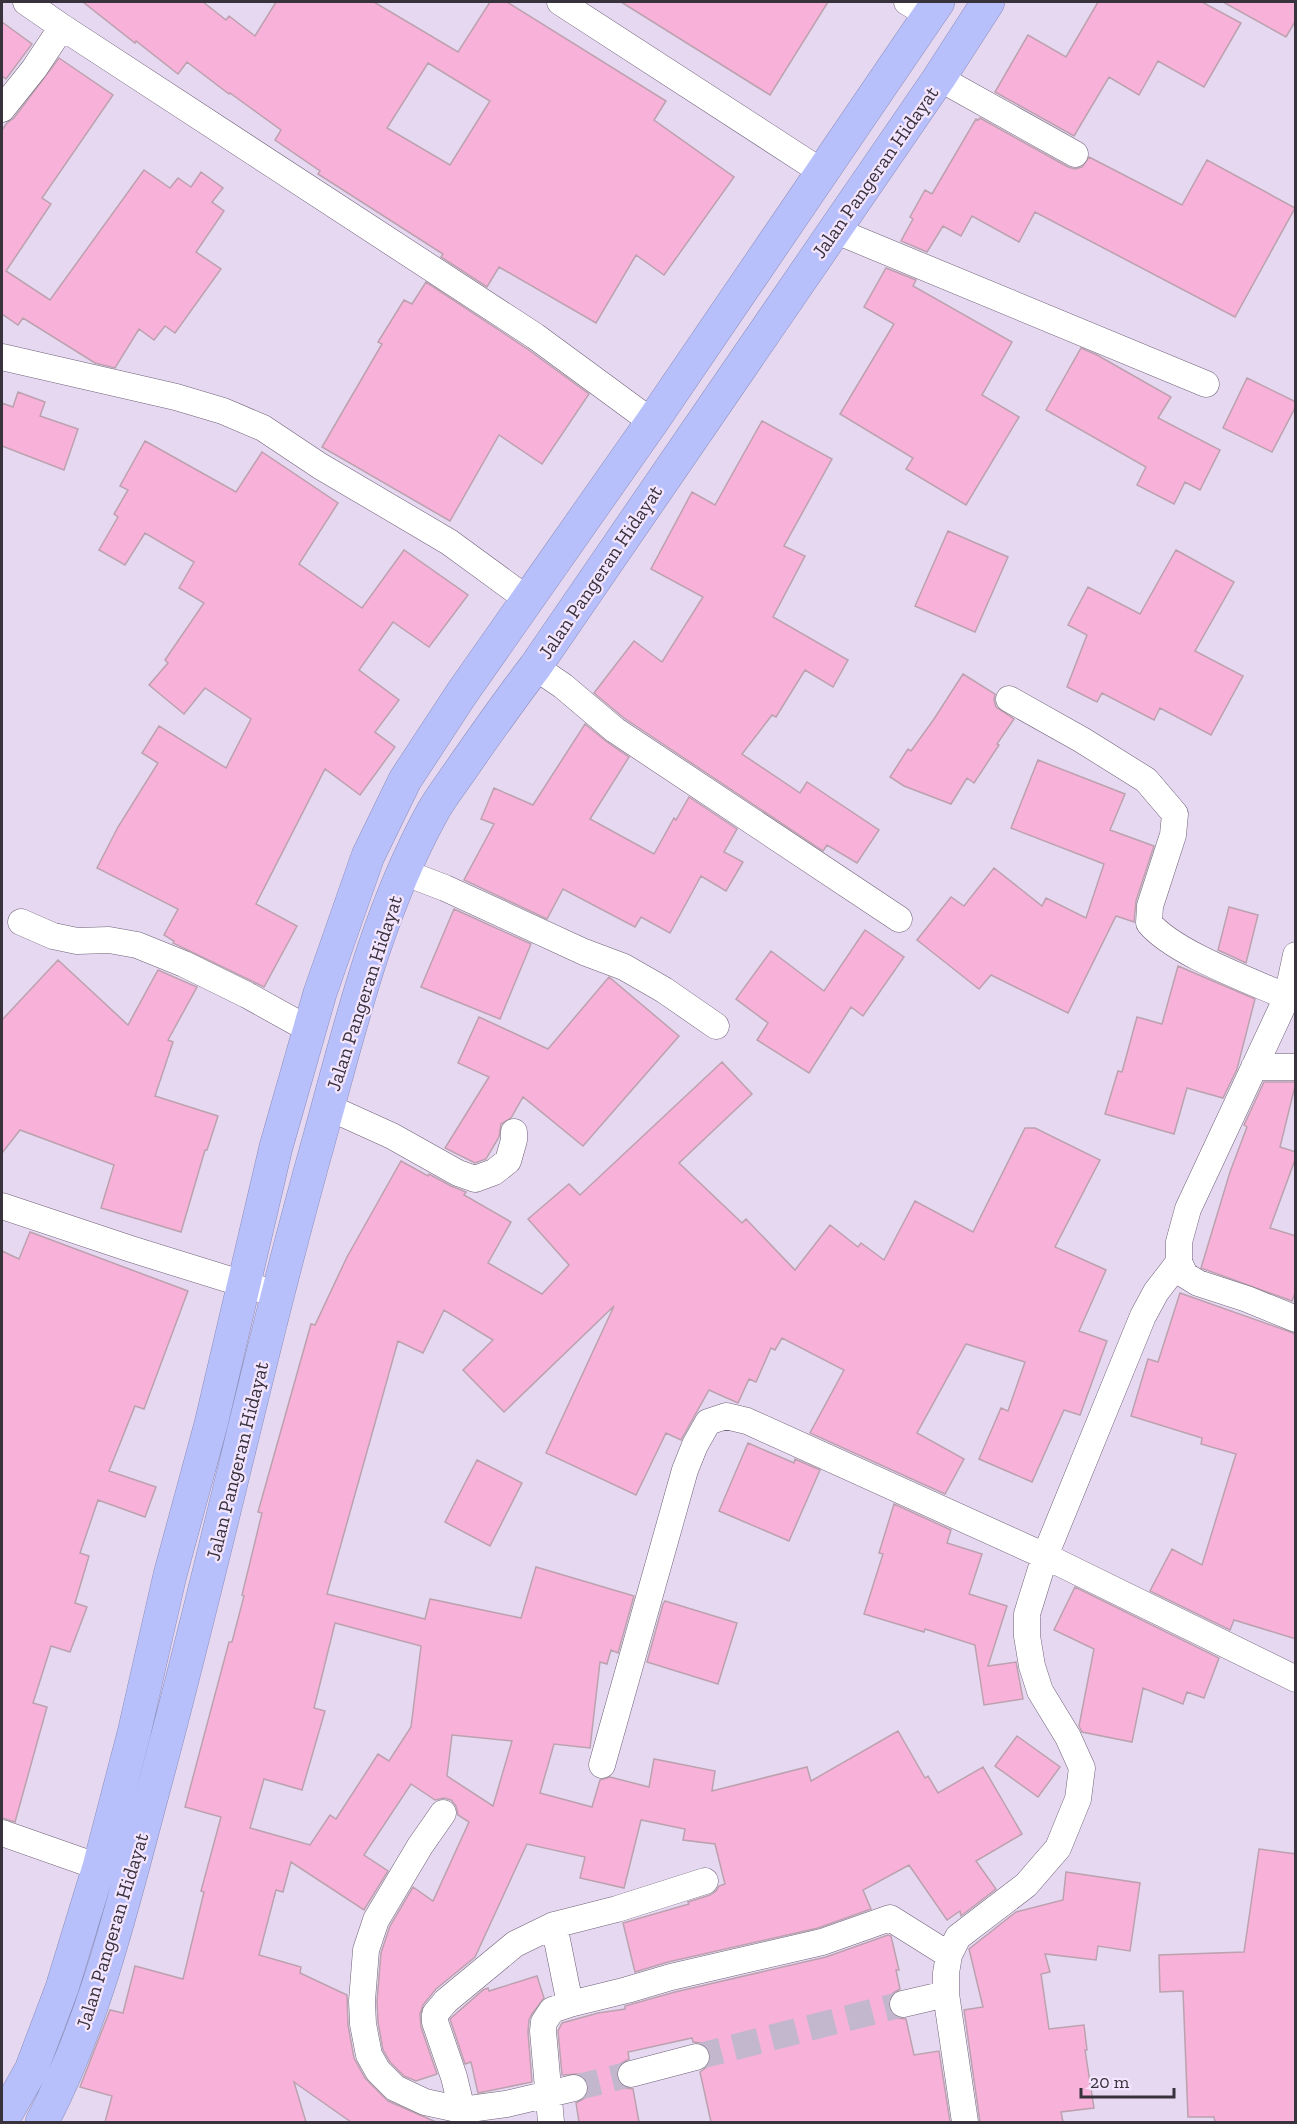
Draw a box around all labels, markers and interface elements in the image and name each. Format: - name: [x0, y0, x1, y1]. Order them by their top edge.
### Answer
- street label: Jalan Pangeran Hidayat: [807, 81, 944, 263]
- street label: Jalan Pangeran Hidayat: [533, 480, 667, 663]
- street label: Jalan Pangeran Hidayat: [321, 892, 407, 1094]
- street label: Jalan Pangeran Hidayat: [201, 1358, 274, 1563]
- street label: Jalan Pangeran Hidayat: [71, 1829, 154, 2032]
- scale bar: [1081, 2061, 1174, 2099]
- text: 20 m: [1090, 2071, 1130, 2093]

